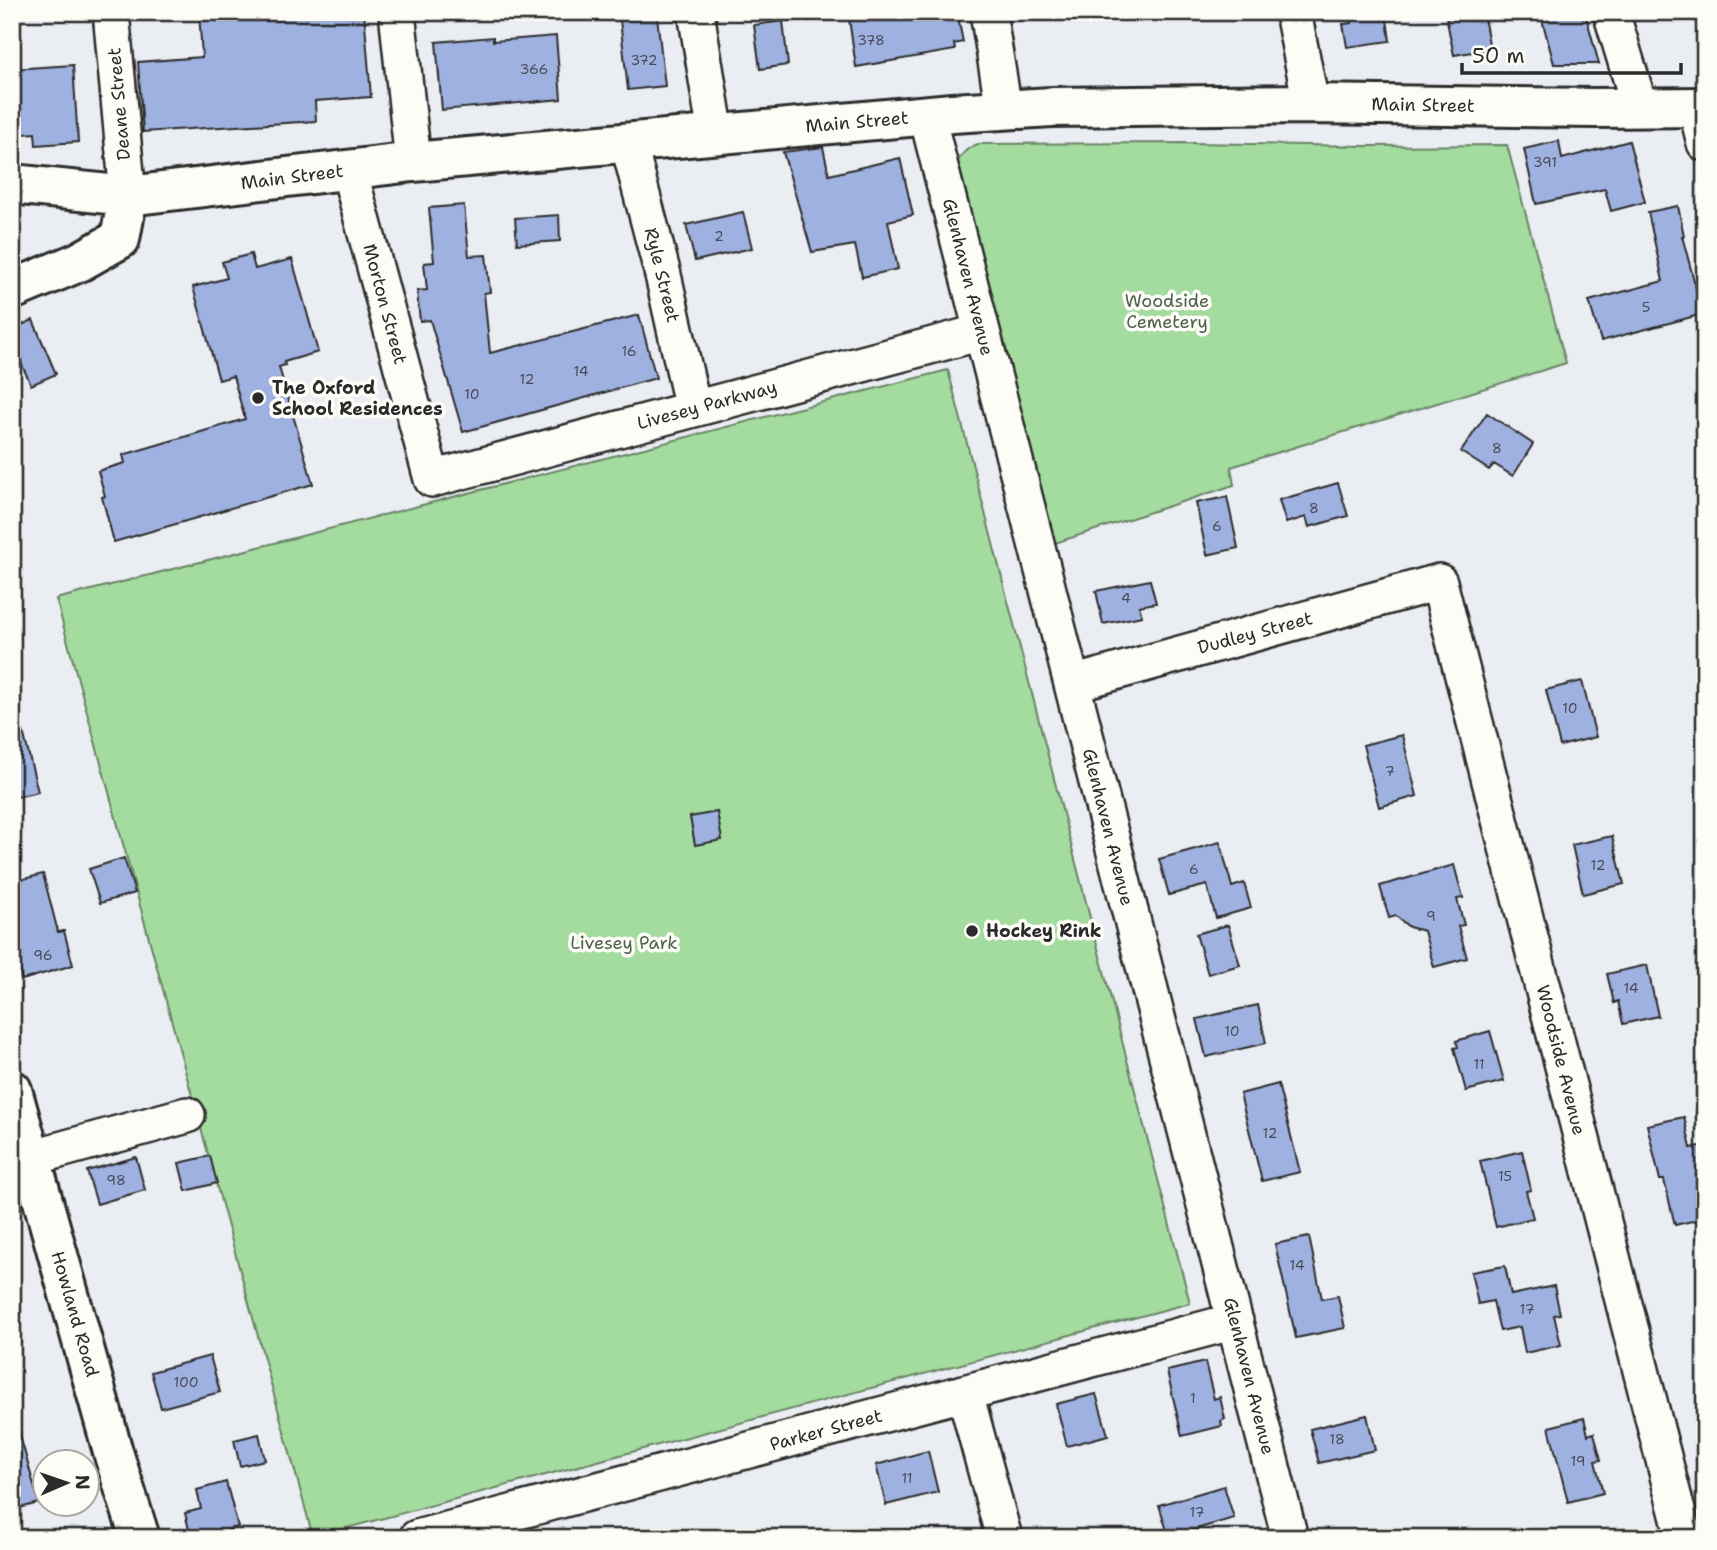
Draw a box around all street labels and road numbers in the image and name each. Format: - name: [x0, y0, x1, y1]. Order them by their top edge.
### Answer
- street label: Deane Street: [102, 47, 136, 161]
- street label: Main Street: [1371, 92, 1475, 118]
- street label: Main Street: [805, 106, 910, 138]
- street label: Main Street: [239, 159, 345, 195]
- street label: Glenhaven Avenue: [937, 196, 999, 358]
- street label: Ryle Street: [639, 225, 685, 325]
- street label: Morton Street: [357, 241, 413, 367]
- street label: Livesey Parkway: [634, 375, 780, 435]
- street label: Dudley Street: [1195, 606, 1315, 660]
- street label: Glenhaven Avenue: [1077, 746, 1139, 908]
- street label: Woodside Avenue: [1531, 982, 1591, 1138]
- street label: Howland Road: [46, 1248, 104, 1380]
- street label: Glenhaven Avenue: [1218, 1295, 1280, 1457]
- street label: Parker Street: [767, 1403, 885, 1457]

